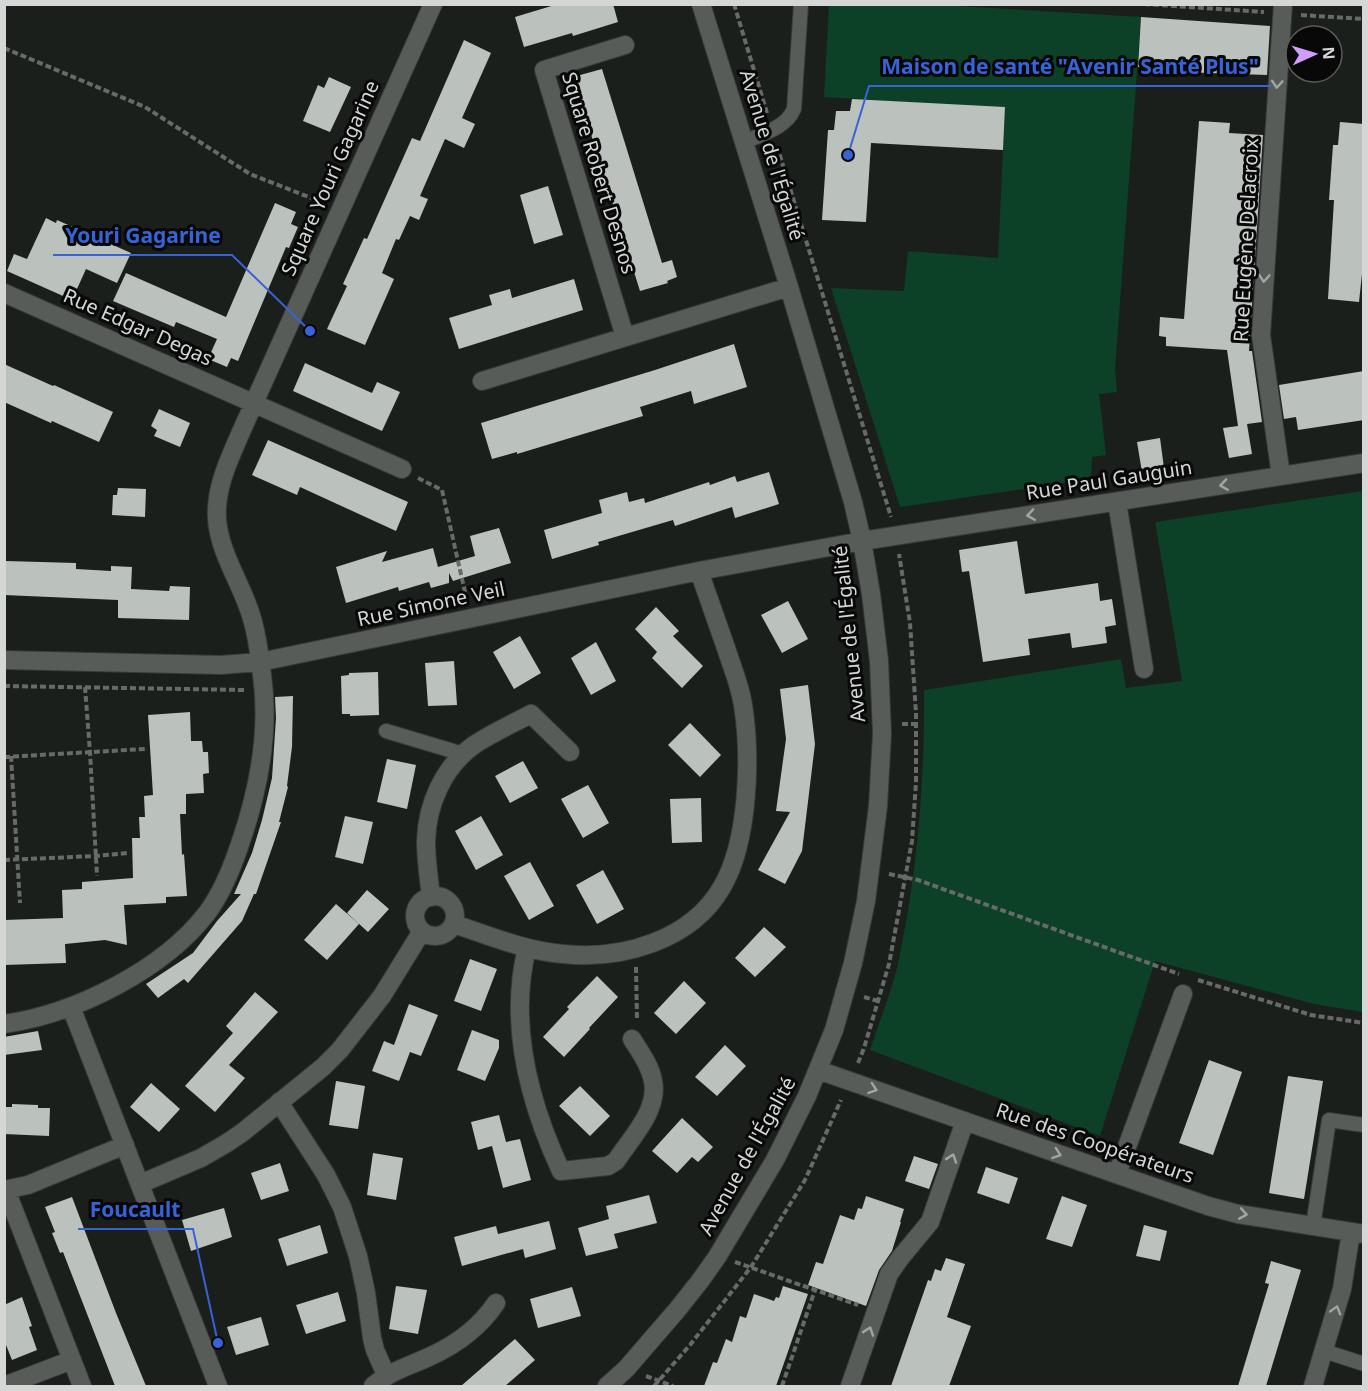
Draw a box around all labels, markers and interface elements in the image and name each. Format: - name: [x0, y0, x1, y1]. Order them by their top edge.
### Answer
- north arrow: [1284, 24, 1344, 84]
- text: N: [1318, 46, 1340, 60]
- callout: Maison de santé "Avenir Santé Plus": [869, 47, 1271, 86]
- text: Maison de santé "Avenir Santé Plus": [881, 52, 1259, 80]
- street label: Avenue de l'Égalité: [734, 66, 811, 244]
- street label: Square Robert Desnos: [556, 69, 643, 277]
- street label: Square Youri Gagarine: [274, 76, 385, 280]
- one-way arrow: [1271, 79, 1284, 88]
- street label: Rue Eugène Delacroix: [1227, 137, 1264, 343]
- callout: Youri Gagarine: [53, 216, 232, 255]
- text: Youri Gagarine: [65, 221, 221, 249]
- one-way arrow: [1258, 274, 1271, 283]
- street label: Rue Edgar Degas: [59, 282, 217, 372]
- street label: Rue Paul Gauguin: [1024, 453, 1194, 506]
- one-way arrow: [1219, 478, 1229, 491]
- one-way arrow: [1026, 509, 1036, 521]
- street label: Avenue de l'Égalité: [826, 544, 871, 724]
- street label: Rue Simone Veil: [355, 575, 507, 632]
- street label: Avenue de l'Égalité: [692, 1072, 801, 1240]
- one-way arrow: [867, 1082, 878, 1095]
- street label: Rue des Coopérateurs: [993, 1096, 1198, 1189]
- one-way arrow: [1052, 1146, 1062, 1159]
- one-way arrow: [945, 1153, 958, 1164]
- callout: Foucault: [78, 1190, 193, 1229]
- text: Foucault: [90, 1195, 180, 1223]
- one-way arrow: [1237, 1207, 1247, 1220]
- one-way arrow: [1329, 1305, 1341, 1316]
- one-way arrow: [862, 1326, 874, 1337]

